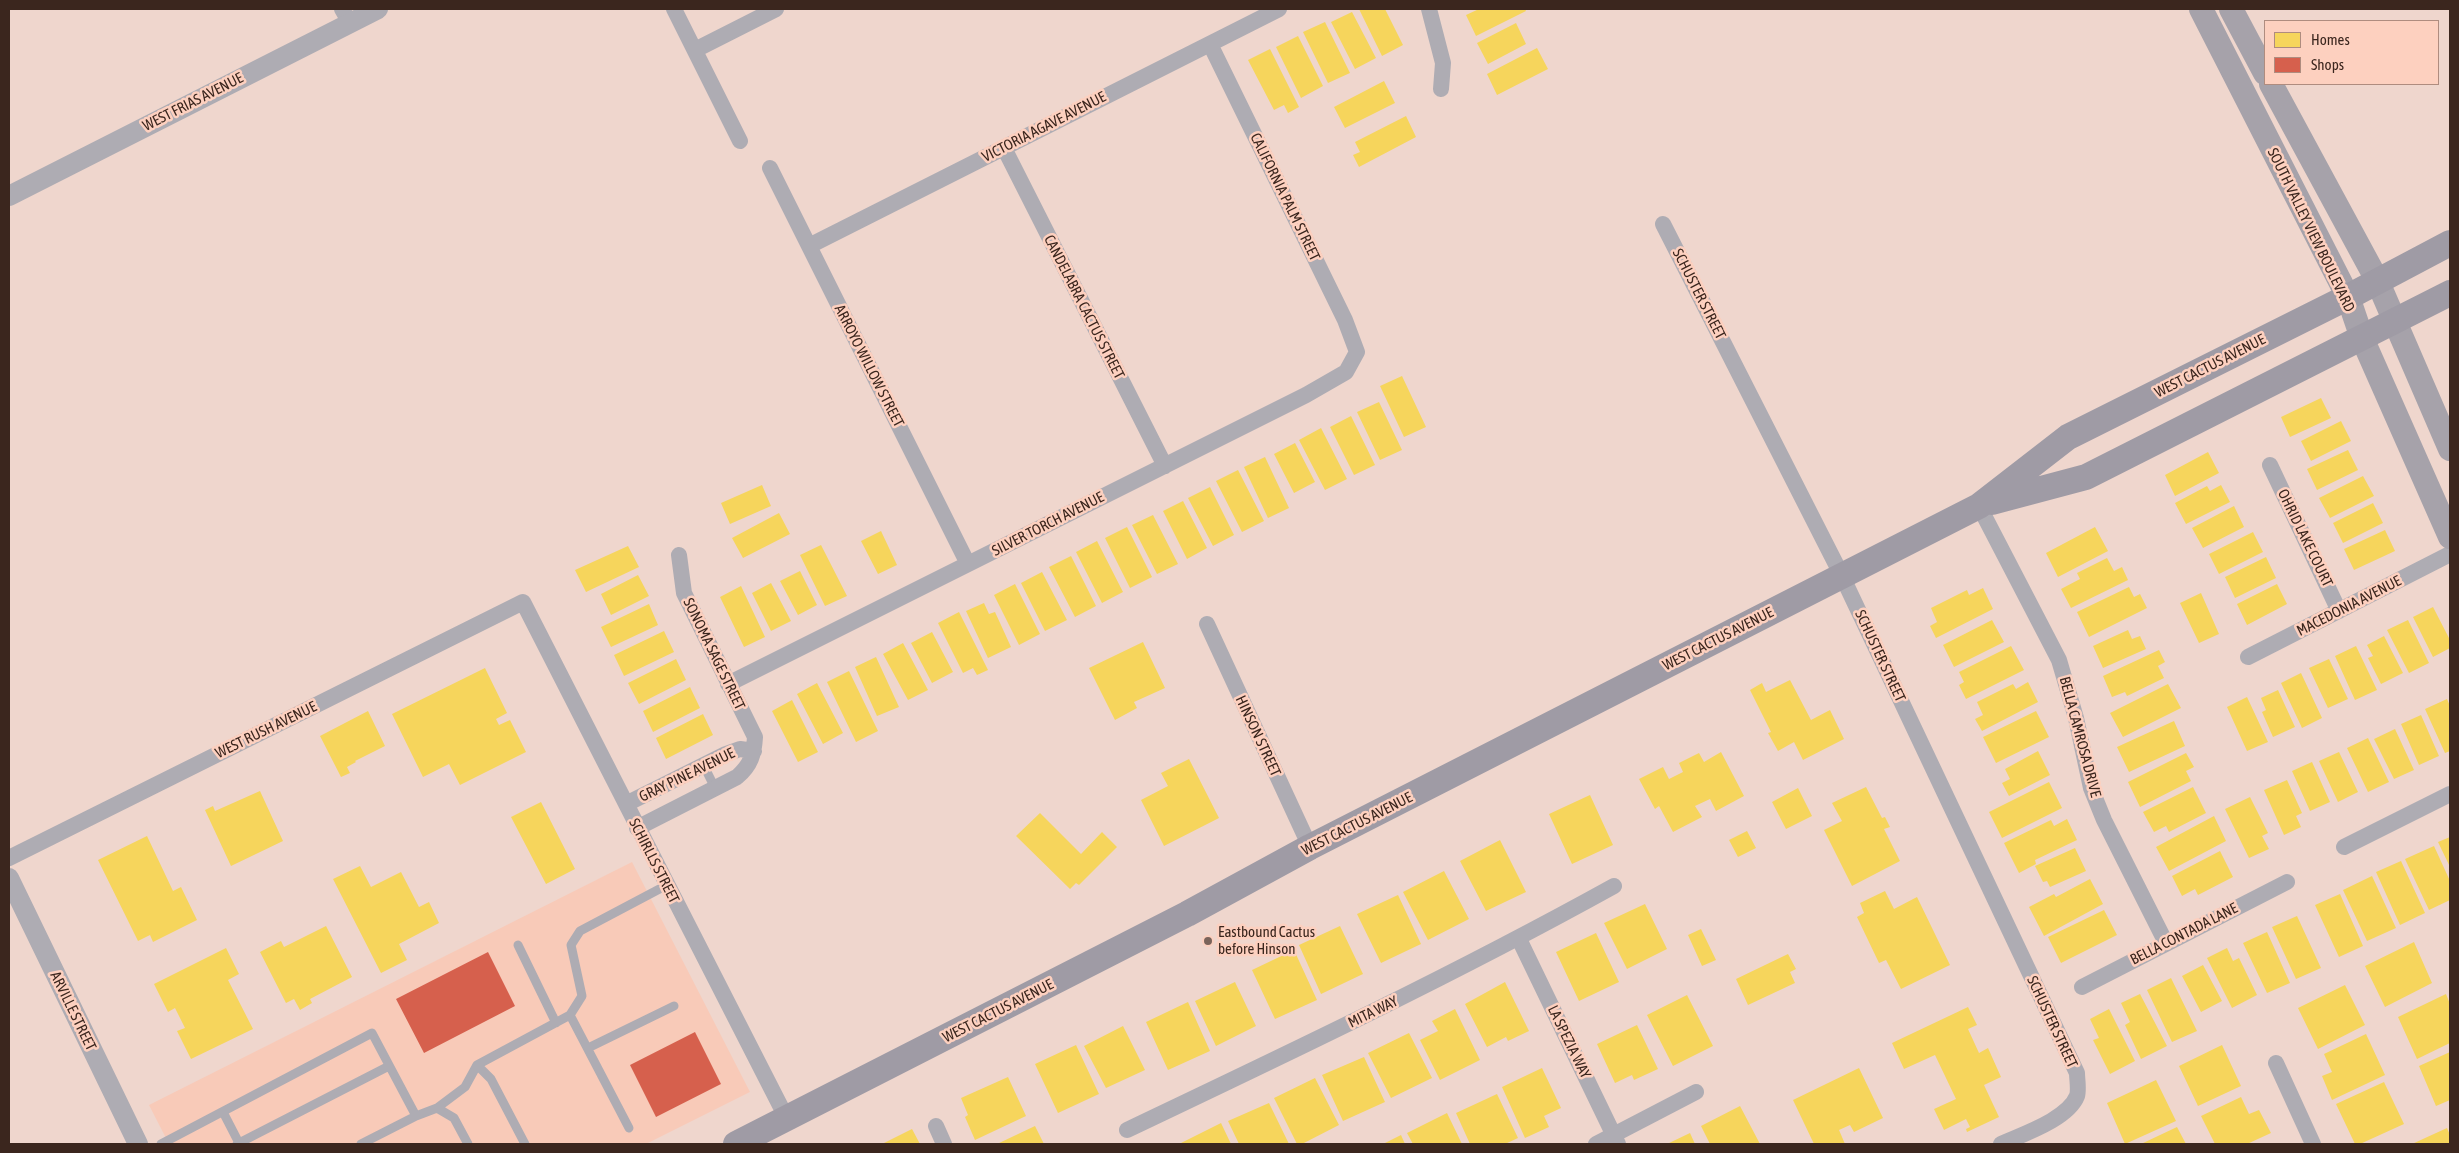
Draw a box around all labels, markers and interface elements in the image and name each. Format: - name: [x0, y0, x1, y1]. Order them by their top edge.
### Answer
- legend: [2264, 20, 2439, 85]
- text: Homes: [2311, 31, 2350, 48]
- text: Shops: [2311, 56, 2344, 73]
- street label: WEST FRIAS AVENUE: [140, 69, 246, 135]
- street label: VICTORIA AGAVE AVENUE: [979, 88, 1109, 166]
- street label: CALIFORNIA PALM STREET: [1246, 130, 1324, 264]
- street label: SOUTH VALLEY VIEW BOULEVARD: [2263, 145, 2359, 315]
- street label: CANDELABRA CACTUS STREET: [1040, 232, 1128, 382]
- street label: SCHUSTER STREET: [1668, 246, 1730, 342]
- street label: ARROYO WILLOW STREET: [830, 302, 908, 430]
- street label: WEST CACTUS AVENUE: [2152, 330, 2268, 402]
- street label: OHRID LAKE COURT: [2274, 486, 2336, 590]
- street label: SILVER TORCH AVENUE: [989, 488, 1107, 560]
- street label: MACEDONIA AVENUE: [2294, 572, 2404, 640]
- street label: SONOMA SAGE STREET: [679, 595, 749, 713]
- street label: WEST CACTUS AVENUE: [1660, 603, 1776, 675]
- street label: SCHUSTER STREET: [1851, 607, 1909, 705]
- street label: BELLA CAMROSA DRIVE: [2055, 675, 2105, 799]
- street label: HINSON STREET: [1231, 693, 1285, 779]
- street label: WEST RUSH AVENUE: [212, 698, 320, 762]
- street label: GRAY PINE AVENUE: [636, 744, 738, 806]
- street label: WEST CACTUS AVENUE: [1299, 788, 1415, 860]
- street label: SCHIRLLS STREET: [625, 816, 683, 906]
- street label: BELLA CONTADA LANE: [2127, 899, 2241, 969]
- place label: Eastbound Cactus before Hinson: [1218, 923, 1315, 958]
- marker: Eastbound Cactus before Hinson: [1202, 935, 1214, 947]
- street label: ARVILLE STREET: [46, 969, 100, 1053]
- street label: SCHUSTER STREET: [2023, 973, 2081, 1071]
- street label: WEST CACTUS AVENUE: [940, 975, 1056, 1047]
- street label: MITA WAY: [1345, 992, 1401, 1032]
- street label: LA SPEZIA WAY: [1544, 1003, 1594, 1081]

